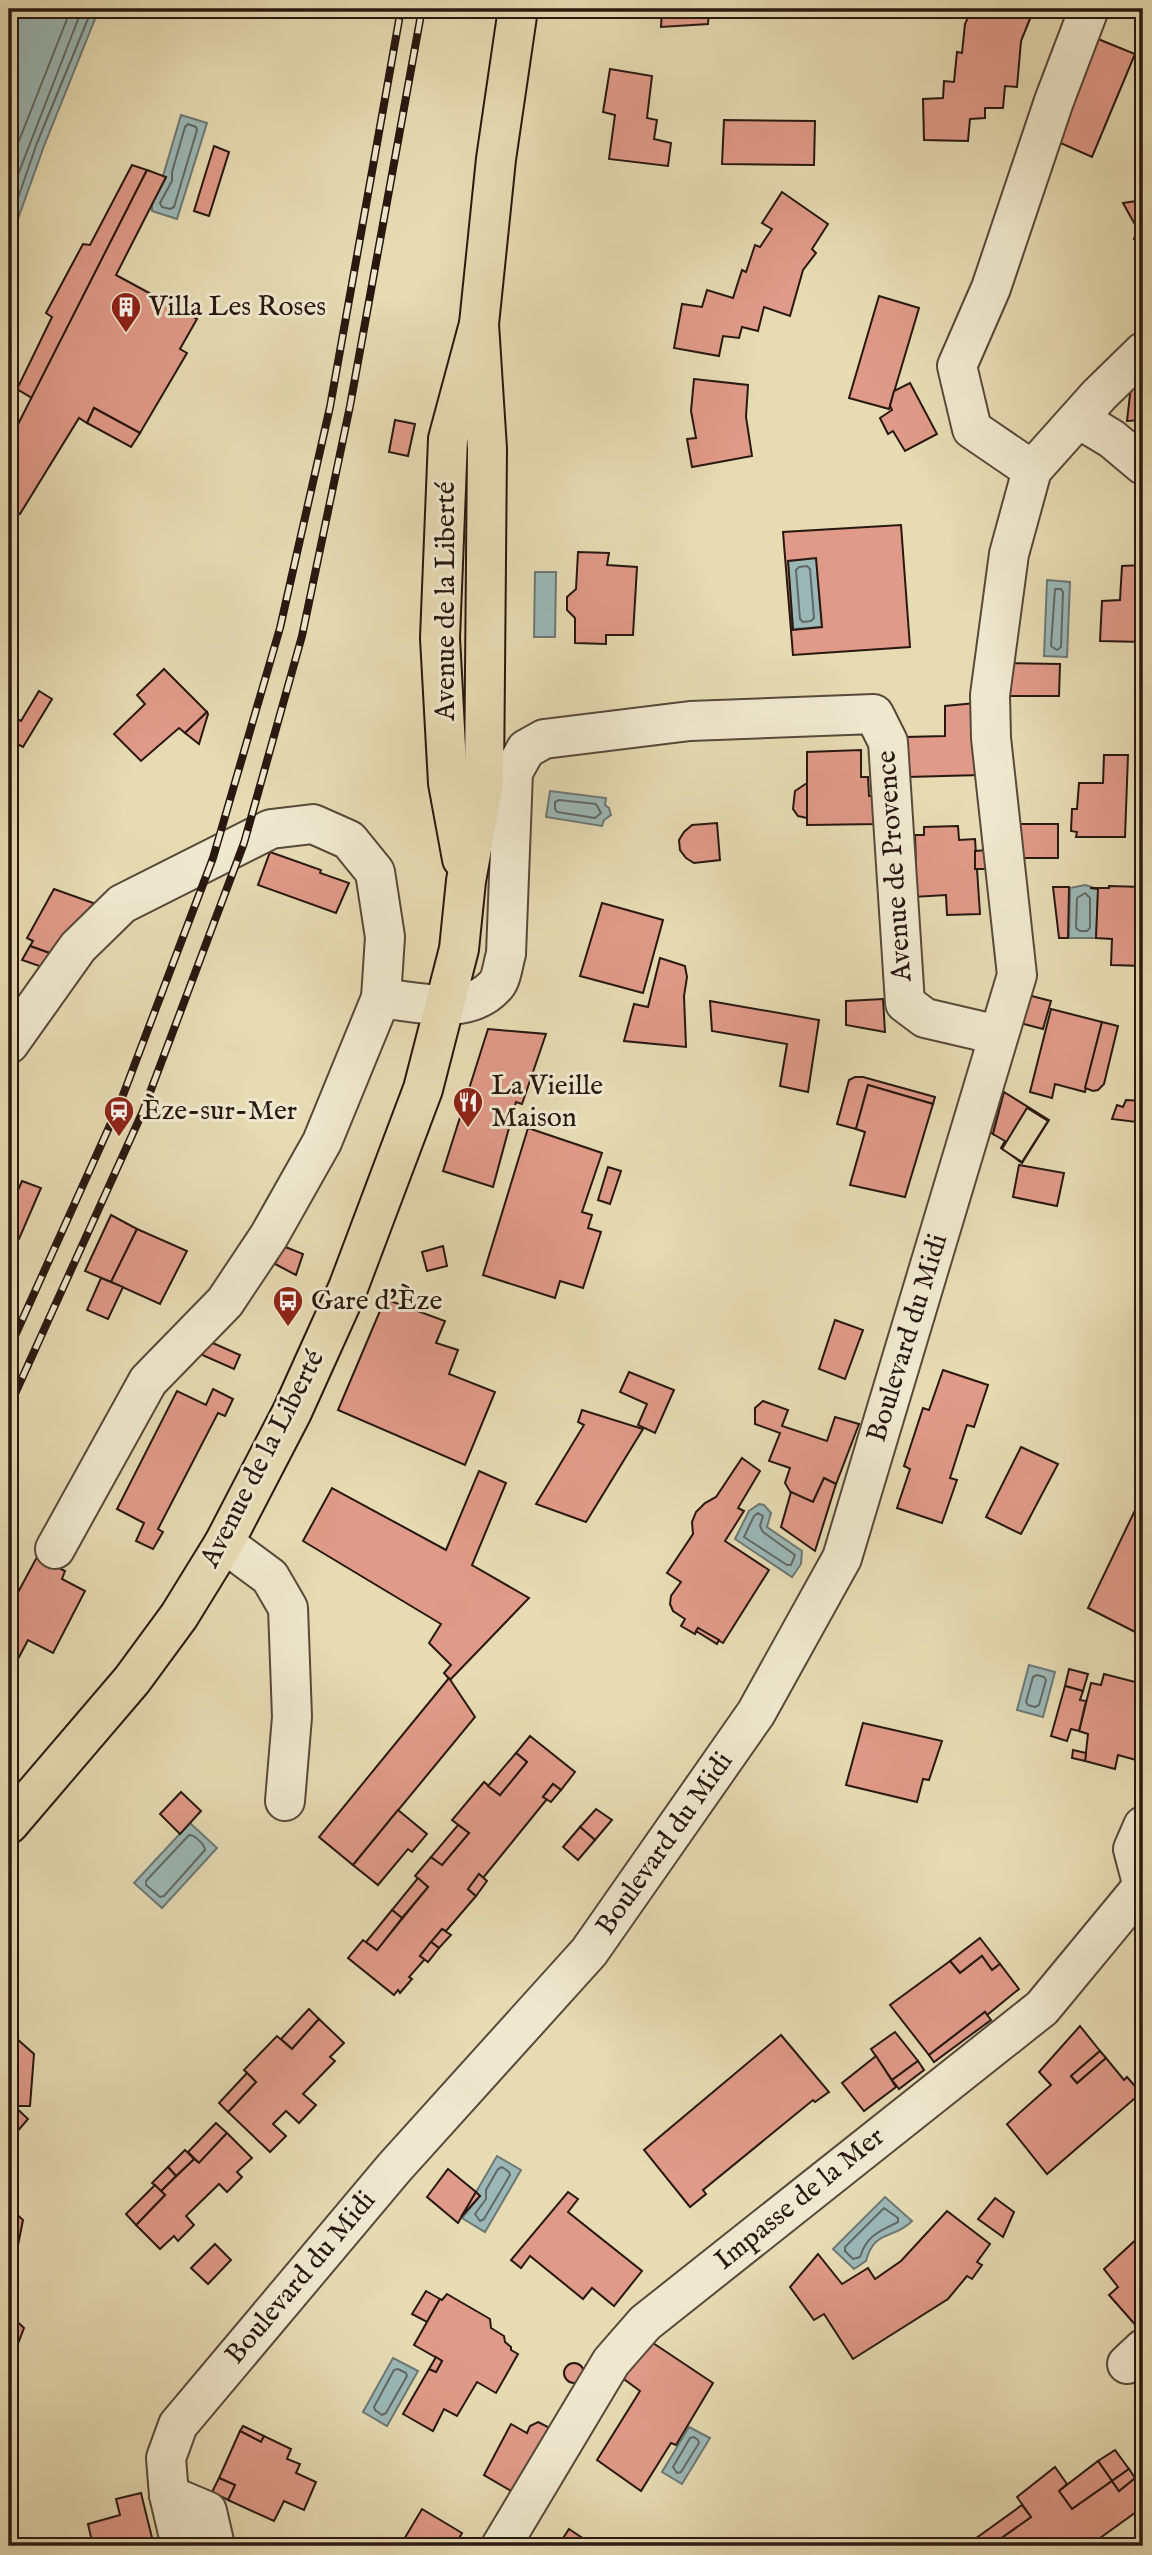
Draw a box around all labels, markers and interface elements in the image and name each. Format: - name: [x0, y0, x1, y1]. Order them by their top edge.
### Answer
- building icon: Villa Les Roses: [109, 290, 143, 334]
- place label: Villa Les Roses: [148, 290, 326, 325]
- street label: Avenue de la Liberté: [429, 481, 464, 722]
- street label: Avenue de Provence: [869, 749, 921, 984]
- place label: La Vieille Maison: [491, 1069, 603, 1136]
- restaurant icon: La Vieille Maison: [451, 1085, 485, 1129]
- place label: Èze-sur-Mer: [142, 1093, 297, 1129]
- station icon: Èze-sur-Mer: [102, 1094, 136, 1138]
- street label: Boulevard du Midi: [860, 1230, 956, 1446]
- place label: Gare d'Èze: [311, 1283, 443, 1319]
- bus stop icon: Gare d'Èze: [271, 1284, 305, 1328]
- street label: Avenue de la Liberté: [193, 1344, 333, 1574]
- street label: Boulevard du Midi: [589, 1746, 741, 1942]
- street label: Impasse de la Mer: [708, 2120, 892, 2278]
- street label: Boulevard du Midi: [218, 2184, 384, 2372]

